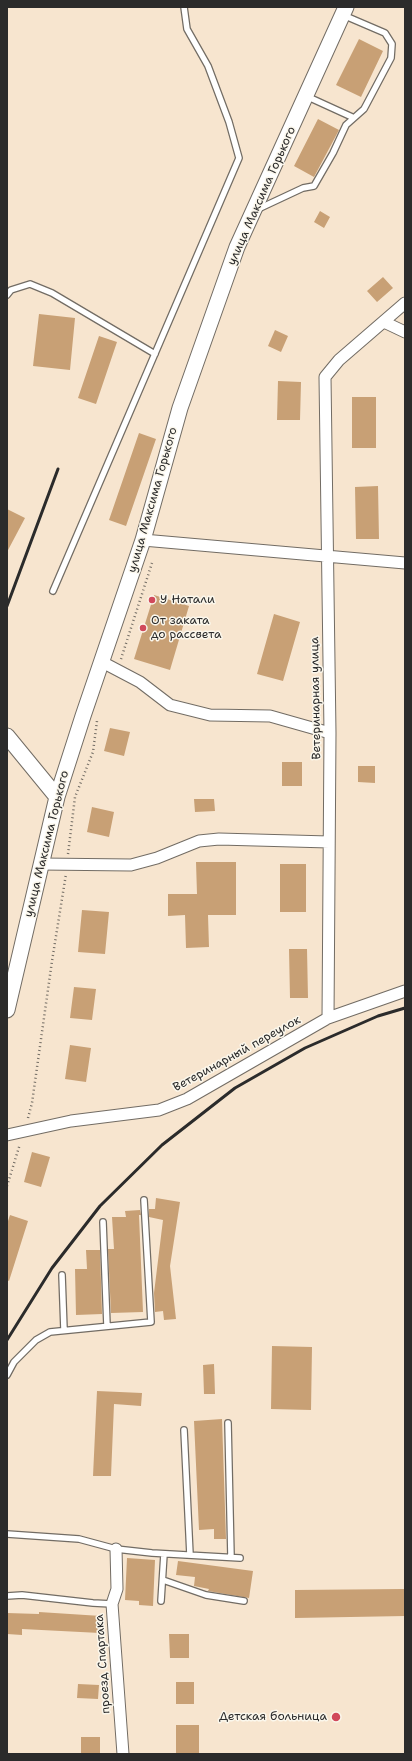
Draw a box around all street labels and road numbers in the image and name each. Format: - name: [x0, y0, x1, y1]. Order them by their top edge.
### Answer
- street label: улица Максима Горького: [225, 124, 299, 268]
- street label: улица Максима Горького: [125, 426, 181, 574]
- street label: Ветеринарная улица: [308, 636, 324, 760]
- street label: улица Максима Горького: [22, 769, 72, 919]
- street label: Ветеринарный переулок: [171, 1013, 303, 1095]
- street label: проезд Спартака: [92, 1614, 114, 1714]

